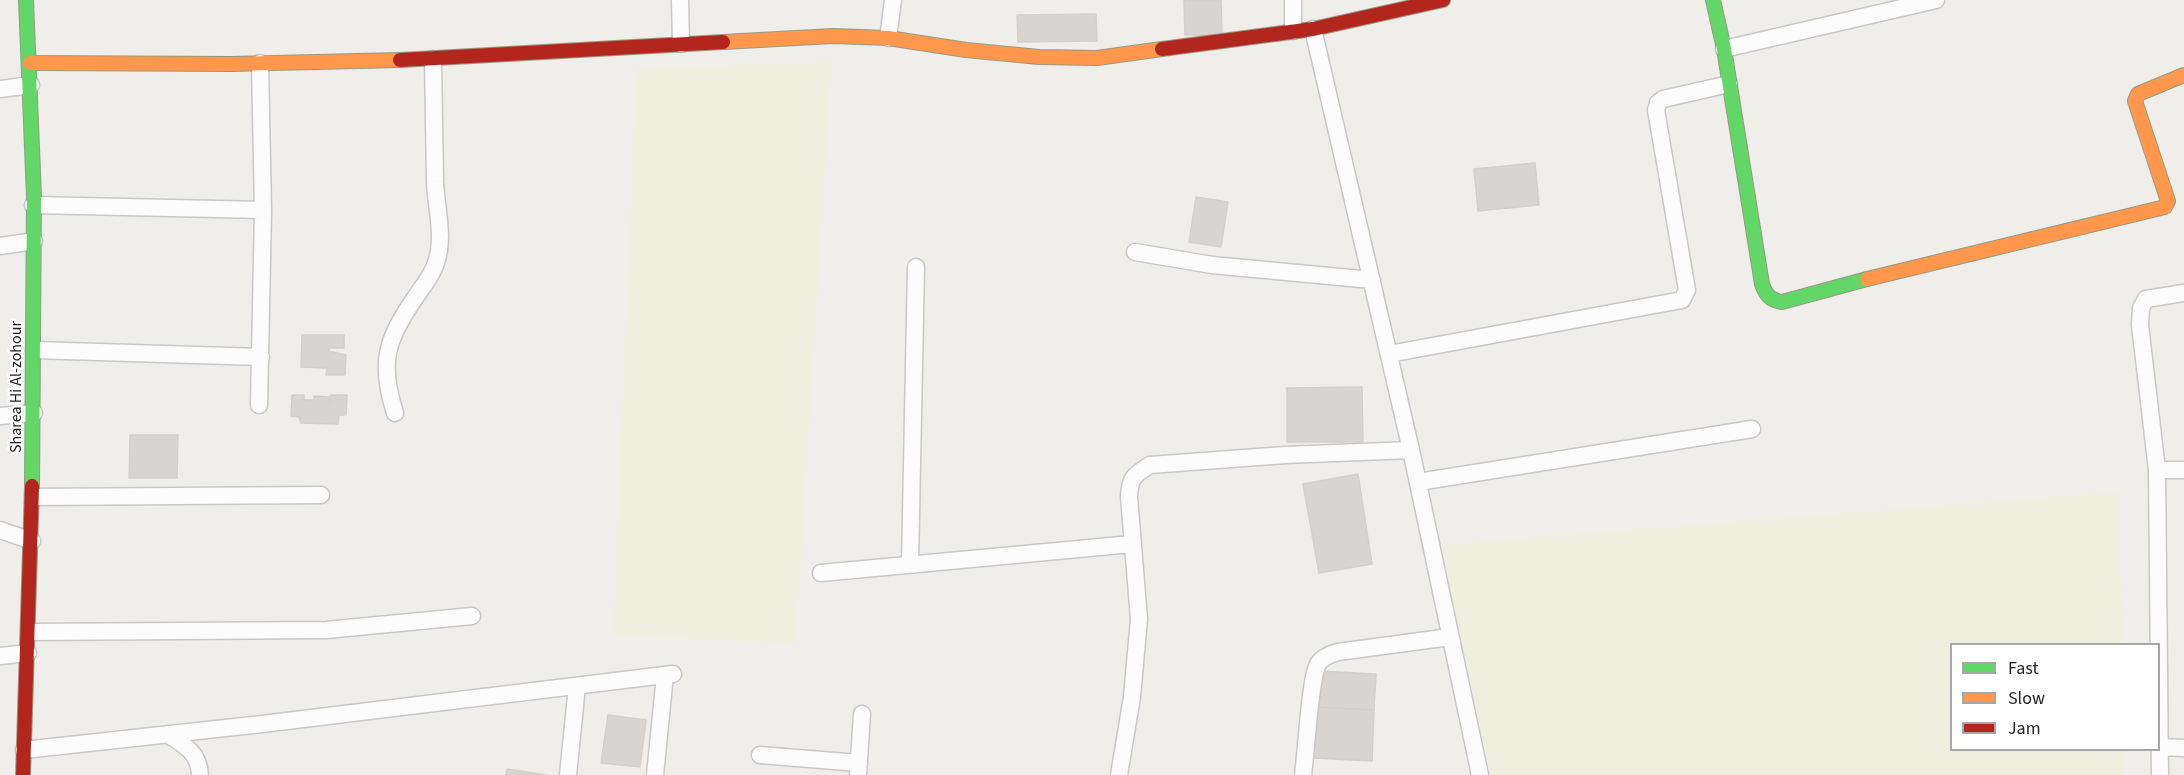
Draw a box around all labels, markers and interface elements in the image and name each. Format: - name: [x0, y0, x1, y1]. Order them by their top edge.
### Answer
- street label: Sharea Hi Al-zohour: [7, 321, 27, 453]
- legend: [1950, 643, 2160, 751]
- text: Fast: [2008, 656, 2039, 681]
- text: Slow: [2008, 686, 2045, 711]
- text: Jam: [2008, 716, 2041, 741]

